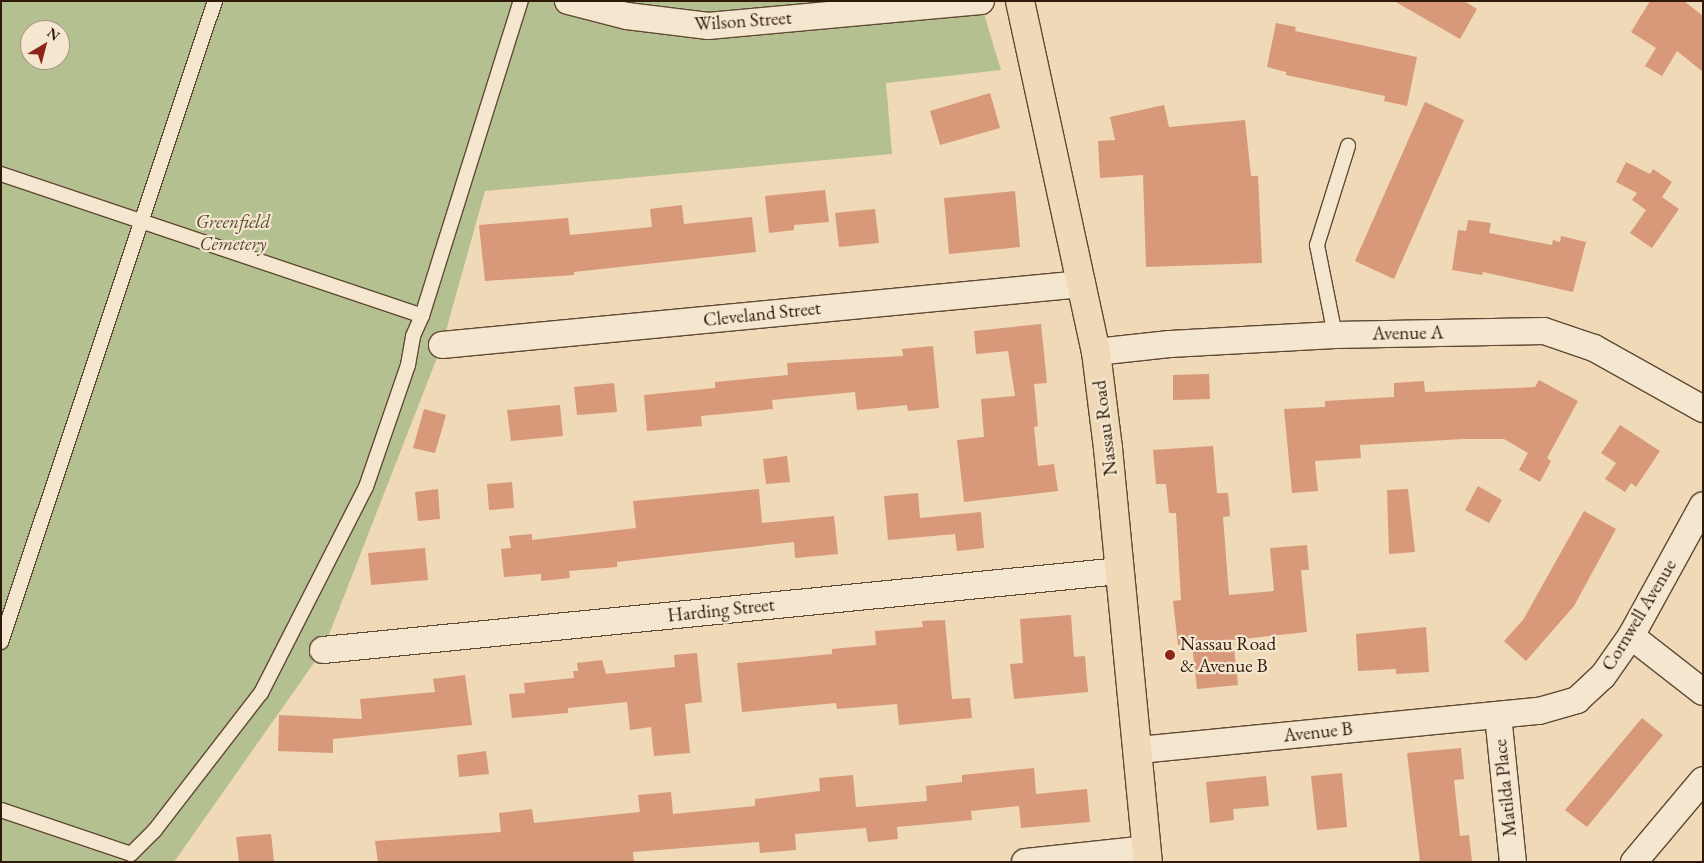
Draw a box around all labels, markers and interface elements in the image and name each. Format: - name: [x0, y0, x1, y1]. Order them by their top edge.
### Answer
- street label: Wilson Street: [694, 6, 792, 36]
- north arrow: [20, 20, 70, 70]
- text: N: [43, 23, 63, 44]
- park label: Greenfield Cemetery: [196, 211, 270, 255]
- street label: Cleveland Street: [702, 296, 822, 332]
- street label: Avenue A: [1372, 321, 1444, 345]
- street label: Nassau Road: [1088, 379, 1122, 477]
- street label: Cornwell Avenue: [1597, 555, 1681, 675]
- street label: Harding Street: [666, 593, 776, 627]
- place label: Nassau Road & Avenue B: [1180, 633, 1276, 677]
- marker: Nassau Road & Avenue B: [1164, 649, 1176, 661]
- street label: Avenue B: [1282, 717, 1354, 747]
- street label: Matilda Place: [1489, 738, 1521, 838]

